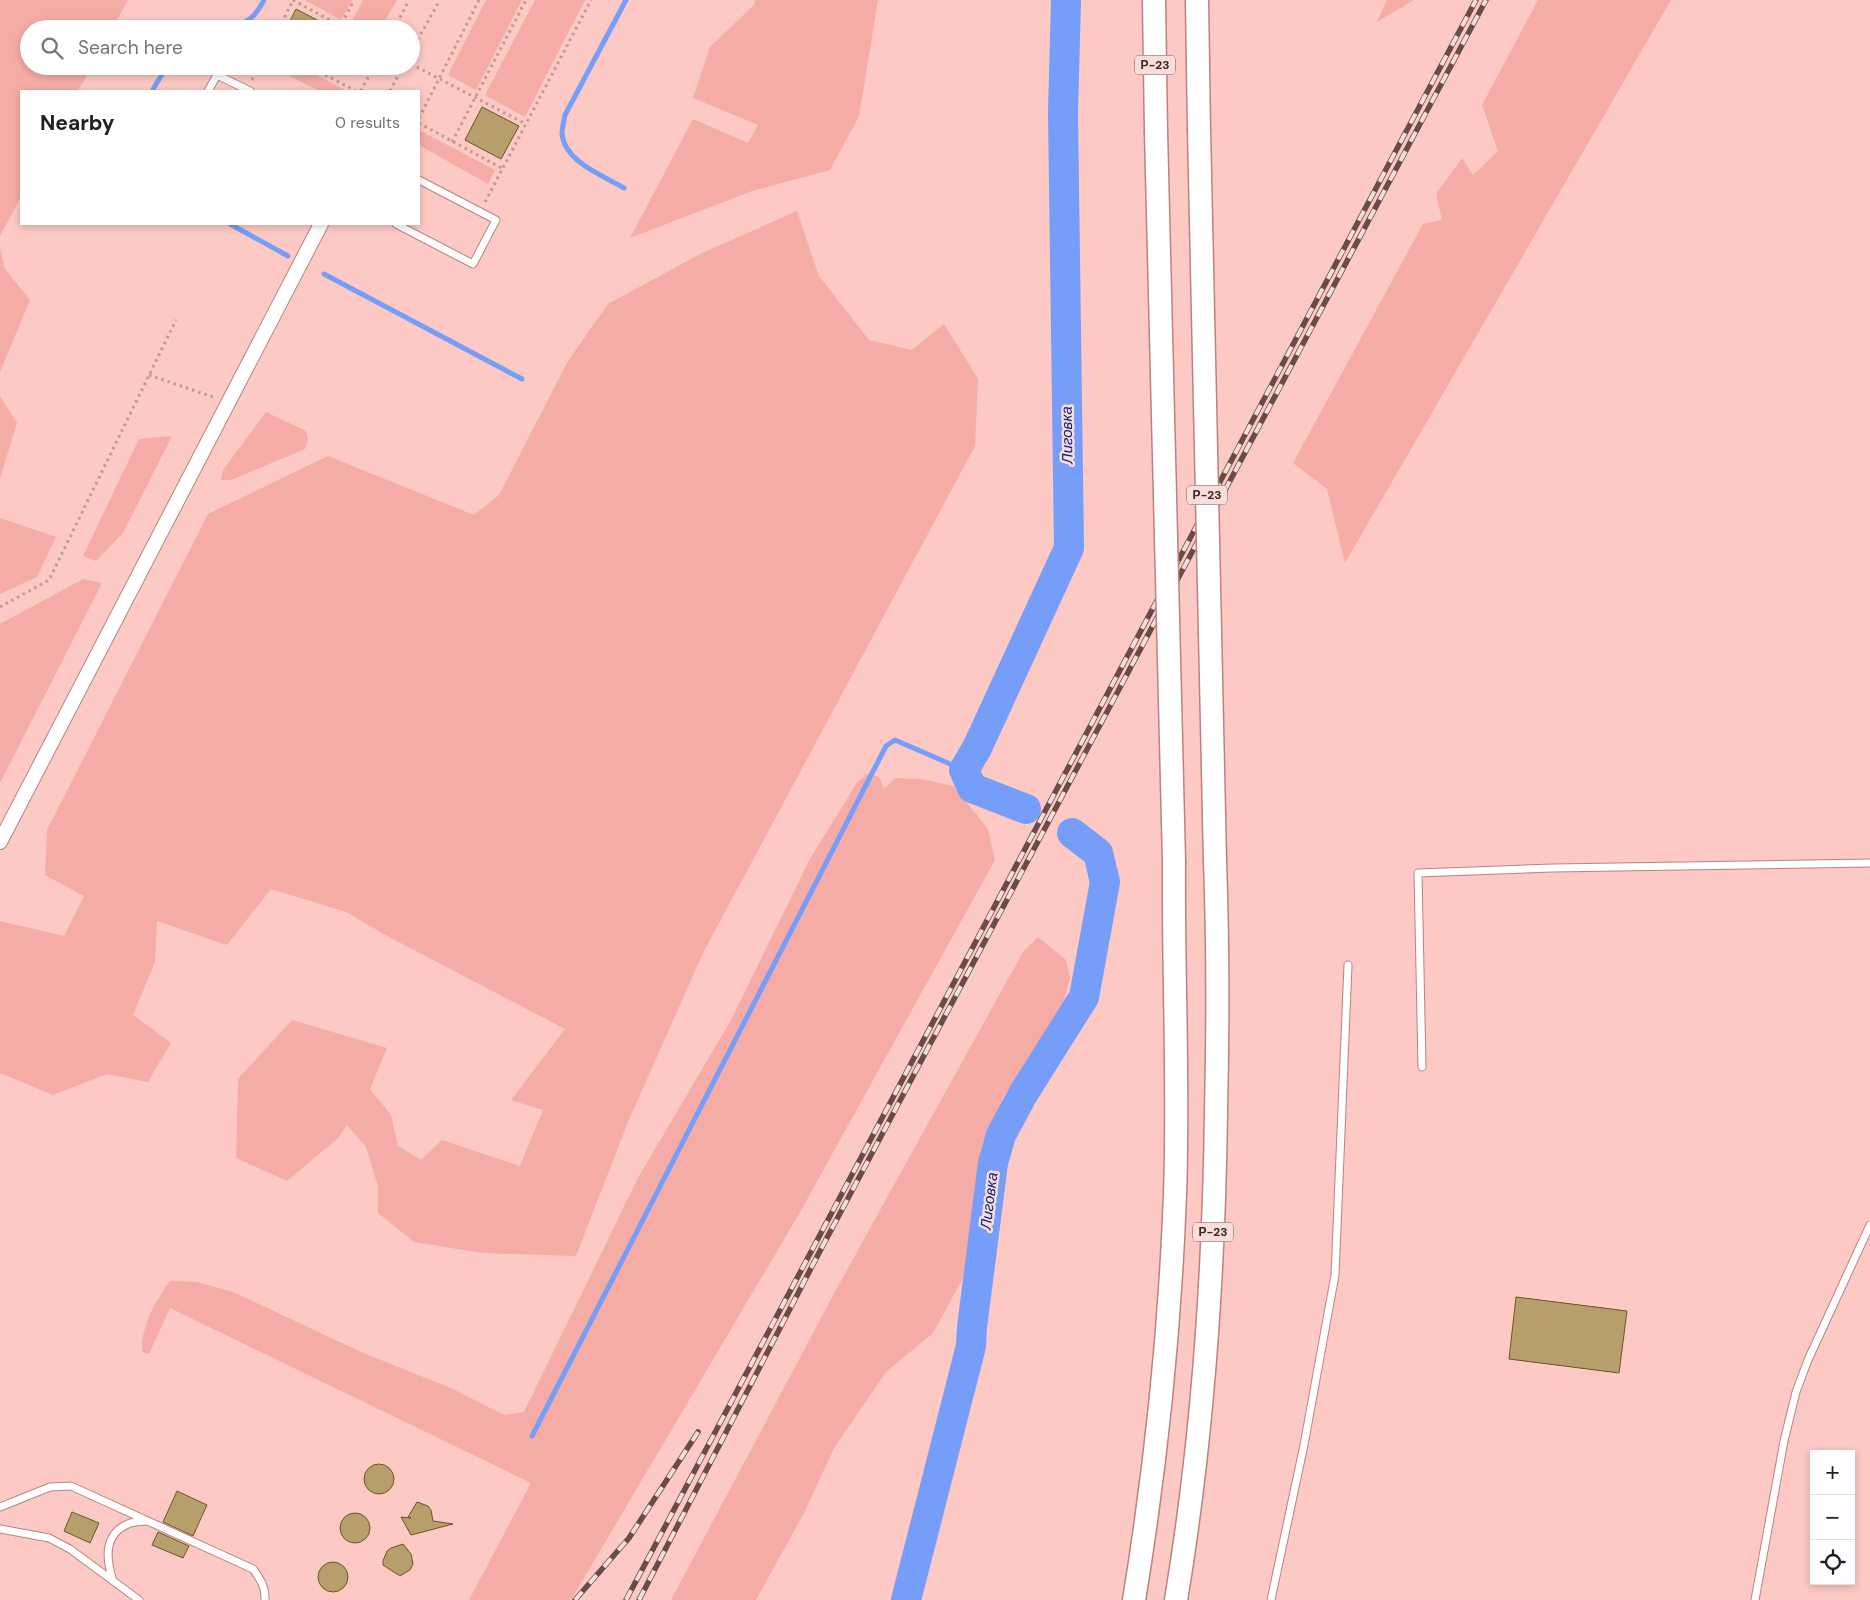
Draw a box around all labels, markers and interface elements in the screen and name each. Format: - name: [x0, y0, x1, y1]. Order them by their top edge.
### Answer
- search box: [20, 20, 420, 75]
- icon: search: [38, 34, 66, 62]
- text: Search here: [78, 35, 183, 60]
- road number: Р-23: [1135, 56, 1175, 74]
- text: Nearby: [40, 109, 114, 137]
- text: 0 results: [335, 112, 400, 133]
- water label: Лиговка: [1057, 406, 1078, 465]
- road number: Р-23: [1187, 486, 1227, 504]
- water label: Лиговка: [975, 1171, 1002, 1232]
- road number: Р-23: [1193, 1222, 1233, 1242]
- map controls: [1810, 1450, 1855, 1585]
- button: +: [1810, 1450, 1855, 1495]
- button: −: [1810, 1495, 1855, 1540]
- button: locate: [1810, 1540, 1855, 1585]

